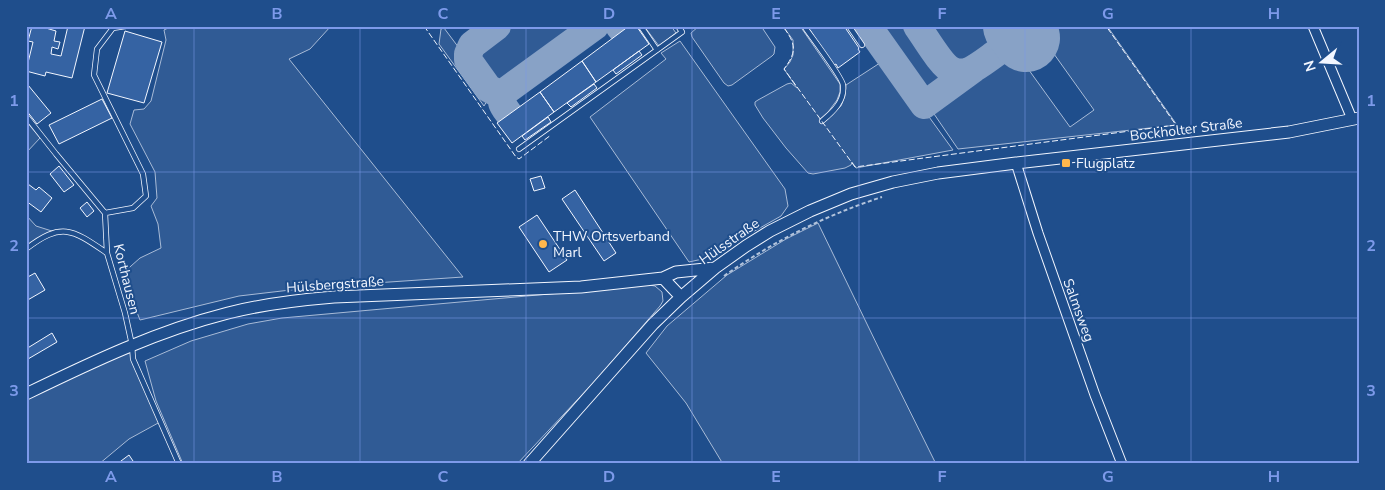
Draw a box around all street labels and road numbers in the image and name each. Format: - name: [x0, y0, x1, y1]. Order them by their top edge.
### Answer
- street label: Bockholter Straße: [1129, 113, 1243, 146]
- street label: Hülsstraße: [695, 214, 763, 269]
- street label: Korthausen: [109, 242, 144, 316]
- street label: Hülsbergstraße: [285, 272, 385, 297]
- street label: Salmsweg: [1058, 276, 1099, 344]

